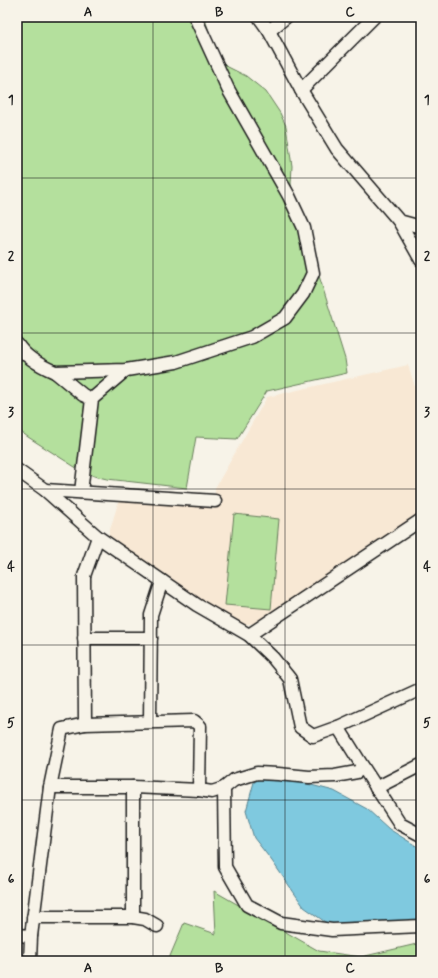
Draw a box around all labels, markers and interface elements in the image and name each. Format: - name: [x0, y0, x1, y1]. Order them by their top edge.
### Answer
- text: A: [84, 4, 92, 21]
- text: B: [215, 4, 224, 21]
- text: C: [345, 4, 355, 21]
- text: 1: [8, 92, 14, 109]
- text: 1: [424, 92, 430, 109]
- text: 2: [8, 248, 15, 265]
- text: 2: [424, 248, 431, 265]
- text: 3: [8, 404, 14, 421]
- text: 3: [424, 404, 430, 421]
- text: 4: [7, 559, 15, 576]
- text: 4: [423, 559, 431, 576]
- text: 5: [7, 715, 15, 732]
- text: 5: [423, 715, 431, 732]
- text: 6: [8, 871, 15, 888]
- text: 6: [424, 871, 431, 888]
- text: A: [84, 960, 92, 977]
- text: B: [215, 960, 224, 977]
- text: C: [345, 960, 355, 977]

